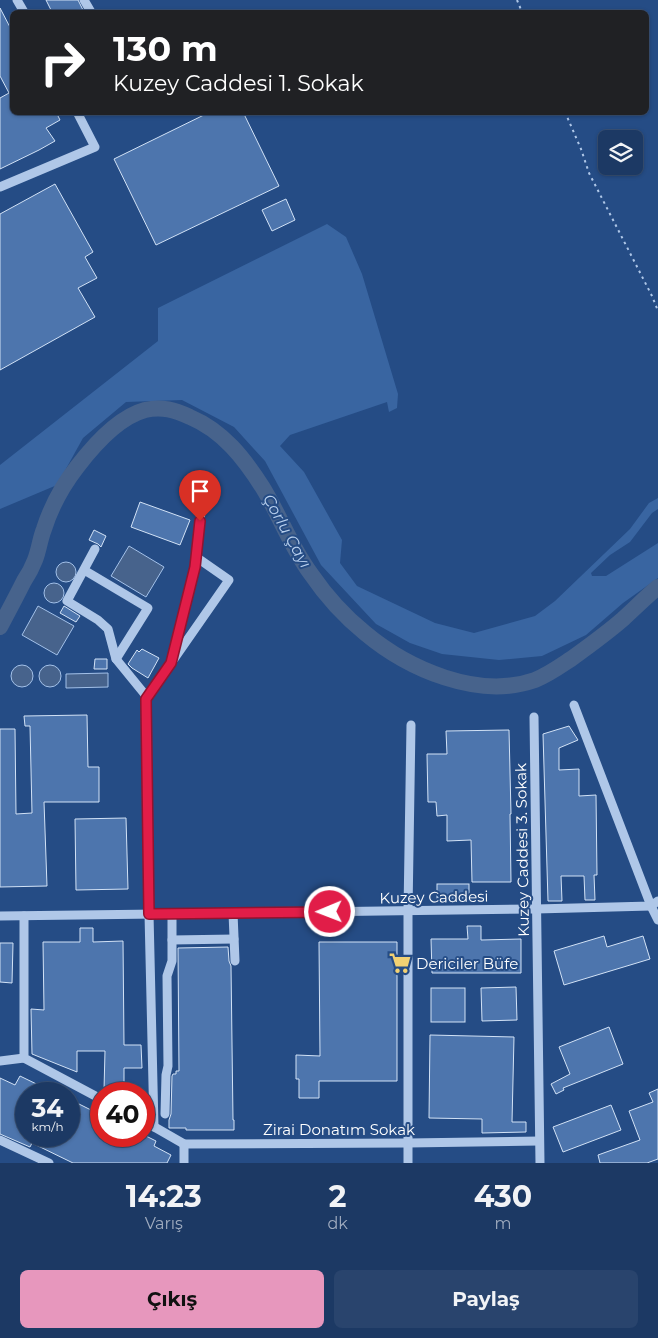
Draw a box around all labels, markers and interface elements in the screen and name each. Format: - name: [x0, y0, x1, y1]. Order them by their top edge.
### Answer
- text: 130 m: [113, 27, 218, 70]
- icon: right: [30, 30, 95, 95]
- text: Kuzey Caddesi 1. Sokak: [113, 70, 364, 97]
- map controls: [598, 130, 643, 175]
- button: layers: [598, 130, 643, 175]
- pin: [179, 470, 221, 521]
- icon: arrive: [186, 477, 214, 505]
- water label: Çorlu Çayı: [259, 491, 315, 571]
- street label: Kuzey Caddesi 3. Sokak: [511, 763, 533, 937]
- position arrow: [303, 885, 355, 937]
- street label: Kuzey Caddesi: [379, 887, 489, 907]
- supermarket icon: Dericiler Büfe: [387, 950, 413, 976]
- place label: Dericiler Büfe: [416, 954, 518, 973]
- speed limit sign: 40: [90, 1082, 155, 1147]
- text: 34: [31, 1093, 64, 1123]
- text: km/h: [31, 1119, 64, 1134]
- street label: Zirai Donatım Sokak: [263, 1120, 415, 1139]
- text: 14:23: [126, 1178, 202, 1215]
- text: 2: [329, 1178, 347, 1215]
- text: 430: [474, 1178, 532, 1215]
- text: Varış: [145, 1214, 183, 1233]
- text: dk: [327, 1214, 348, 1233]
- text: m: [494, 1214, 511, 1233]
- button: Çıkış: [20, 1270, 324, 1328]
- button: Paylaş: [334, 1270, 638, 1328]

